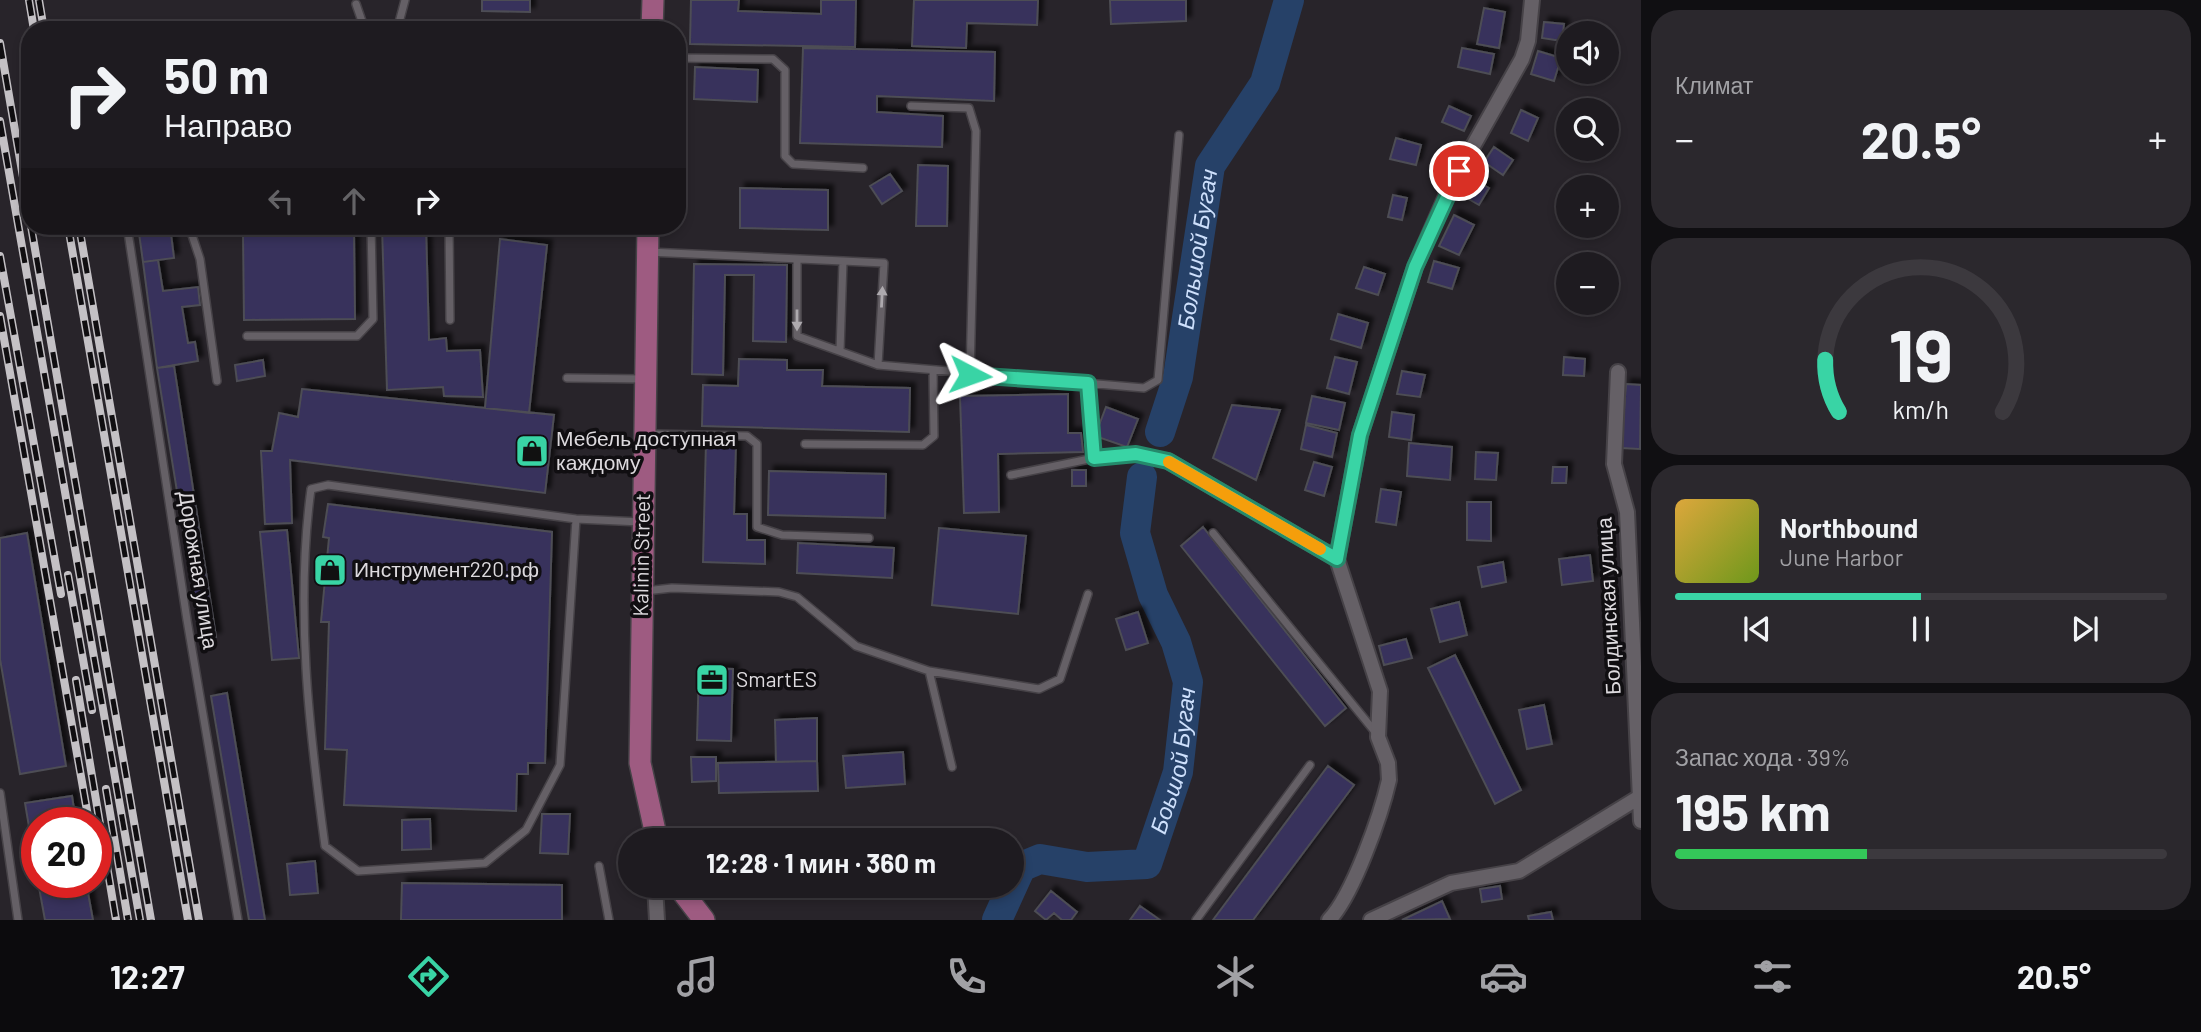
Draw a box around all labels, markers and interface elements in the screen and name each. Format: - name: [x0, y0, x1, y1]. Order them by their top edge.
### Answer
- map controls: [1556, 21, 1619, 315]
- button: sound: [1556, 21, 1619, 84]
- text: 50 m: [164, 45, 269, 104]
- icon: right: [49, 49, 140, 140]
- text: Климат: [1675, 71, 1753, 99]
- button: search: [1556, 98, 1619, 161]
- text: Направо: [164, 105, 292, 143]
- text: 20.5°: [1861, 107, 1981, 169]
- text: −: [1675, 115, 1694, 161]
- text: +: [2148, 115, 2167, 161]
- pin: [1429, 141, 1489, 201]
- icon: arrive: [1440, 152, 1478, 190]
- water label: Большой Бугач: [1170, 167, 1222, 331]
- button: +: [1556, 175, 1619, 238]
- icon: left: [262, 182, 300, 220]
- icon: ahead: [335, 182, 373, 220]
- icon: right: [408, 182, 446, 220]
- button: −: [1556, 252, 1619, 315]
- one-way arrow: [876, 285, 887, 307]
- one-way arrow: [791, 309, 803, 331]
- text: 19: [1889, 310, 1953, 398]
- position arrow: [933, 338, 1007, 412]
- text: km/h: [1893, 394, 1949, 424]
- place label: Мебель доступная каждому: [556, 425, 736, 474]
- shop icon: Мебель доступная каждому: [513, 432, 551, 470]
- street label: Дорожная улица: [175, 489, 224, 651]
- street label: Kalinin Street: [627, 493, 654, 617]
- text: Northbound: [1780, 512, 1918, 543]
- street label: Болдинская улица: [1590, 516, 1625, 696]
- text: June Harbor: [1780, 543, 1903, 571]
- shop icon: Инструмент220.рф: [311, 551, 349, 589]
- place label: Инструмент220.рф: [354, 556, 539, 581]
- icon: previous: [1738, 610, 1776, 648]
- icon: pause: [1902, 610, 1940, 648]
- icon: next: [2066, 610, 2104, 648]
- office icon: SmartES: [693, 661, 731, 699]
- place label: SmartES: [736, 666, 817, 691]
- water label: Боьшой Бугач: [1143, 686, 1200, 837]
- text: Запас хода · 39%: [1675, 743, 1850, 771]
- text: 195 km: [1675, 779, 1831, 841]
- speed limit sign: 20: [21, 807, 112, 898]
- text: 12:28 · 1 мин · 360 m: [706, 847, 936, 878]
- icon: directions: [404, 952, 453, 1001]
- icon: music: [673, 952, 722, 1001]
- icon: phone: [942, 952, 991, 1001]
- icon: climate: [1211, 952, 1260, 1001]
- icon: car: [1479, 952, 1528, 1001]
- icon: filters: [1748, 952, 1797, 1001]
- text: 12:27: [110, 957, 185, 995]
- text: 20.5°: [2017, 957, 2091, 995]

